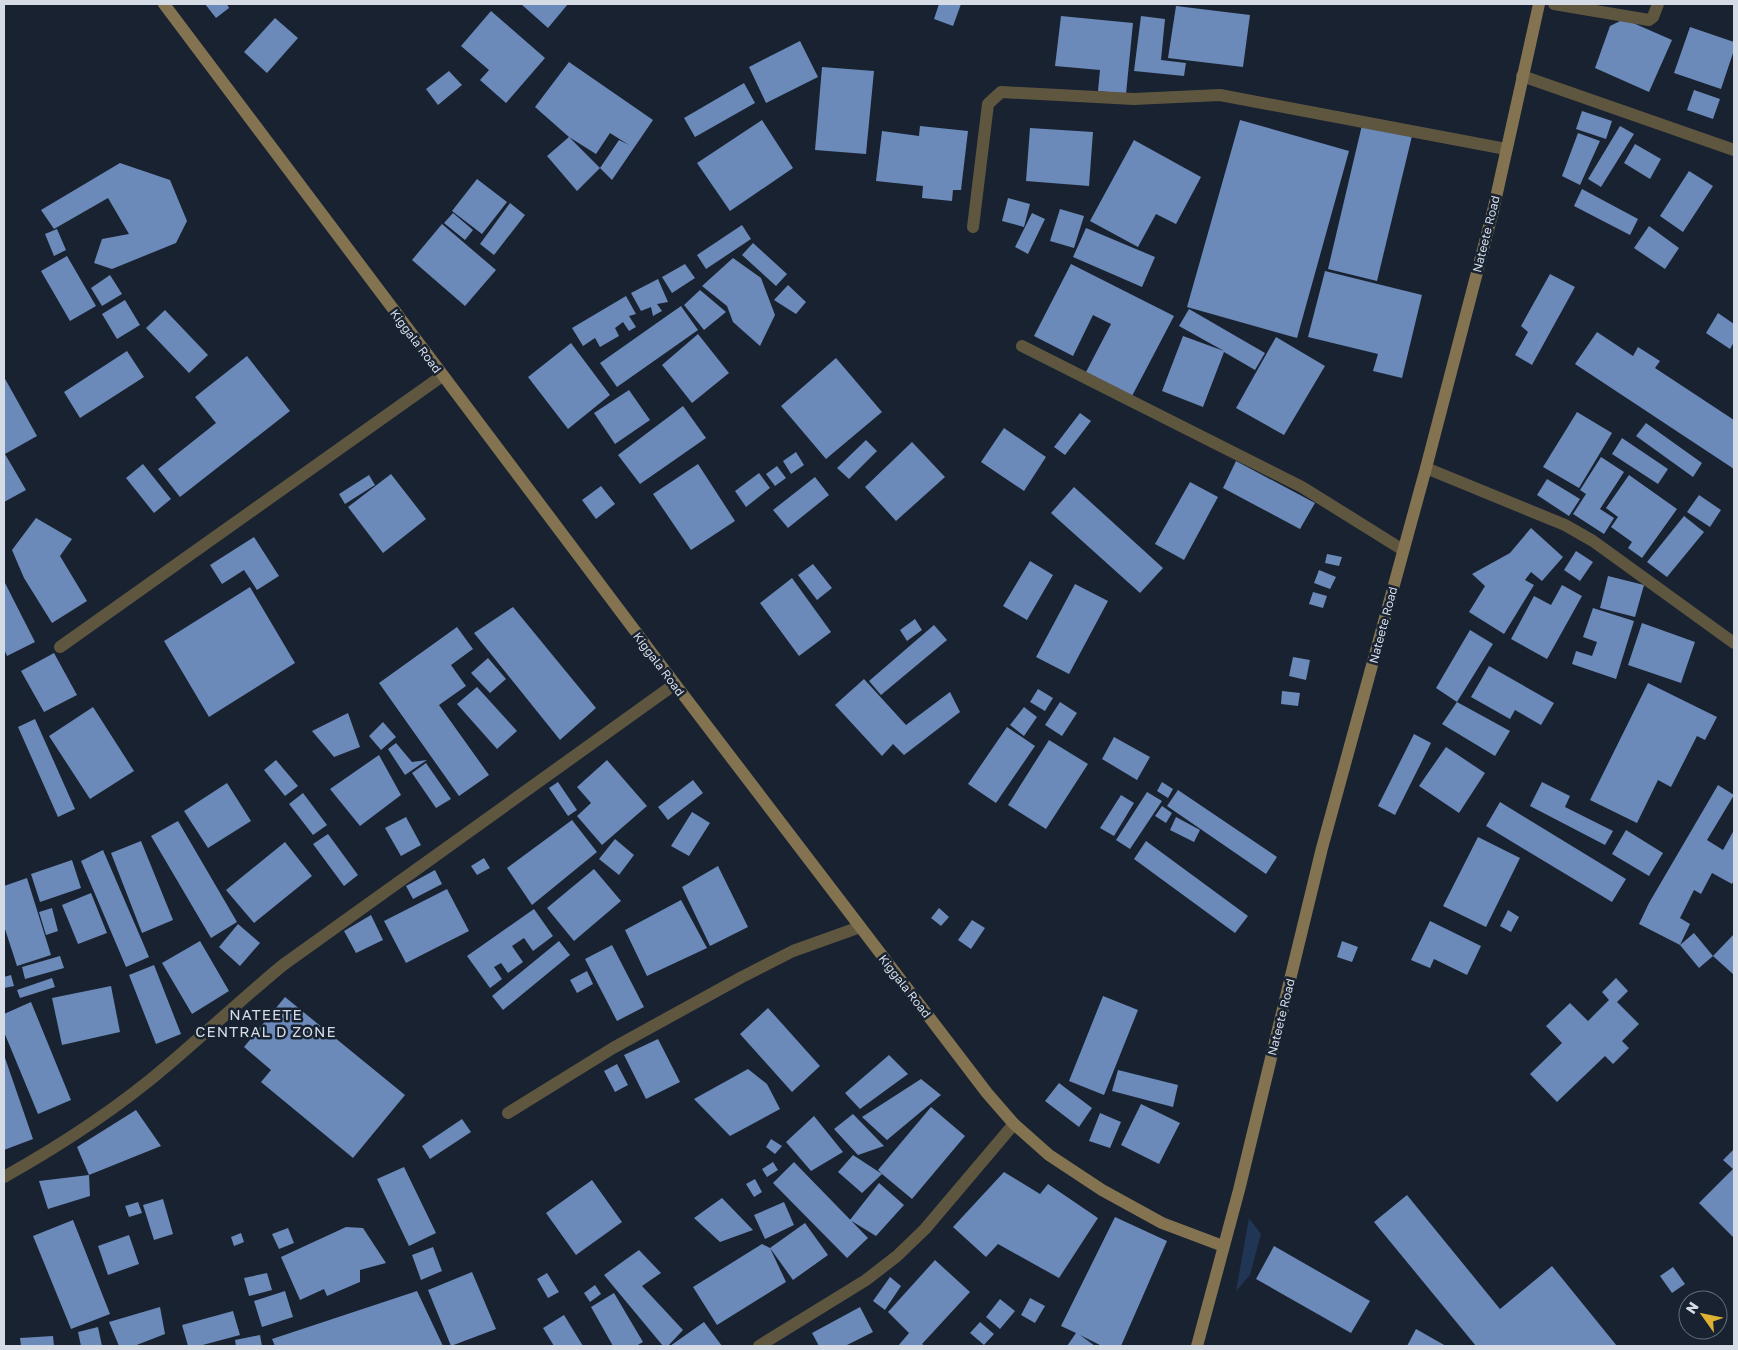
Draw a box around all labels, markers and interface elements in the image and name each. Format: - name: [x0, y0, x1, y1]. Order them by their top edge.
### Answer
- street label: Nateete Road: [1469, 194, 1503, 274]
- street label: Kiggala Road: [387, 306, 445, 376]
- street label: Nateete Road: [1366, 585, 1400, 665]
- street label: Kiggala Road: [630, 629, 688, 699]
- street label: Kiggala Road: [876, 951, 934, 1021]
- street label: Nateete Road: [1264, 977, 1298, 1057]
- district label: NATEETE CENTRAL D ZONE: [195, 1005, 337, 1040]
- north arrow: [1678, 1290, 1728, 1340]
- text: N: [1682, 1299, 1702, 1317]

